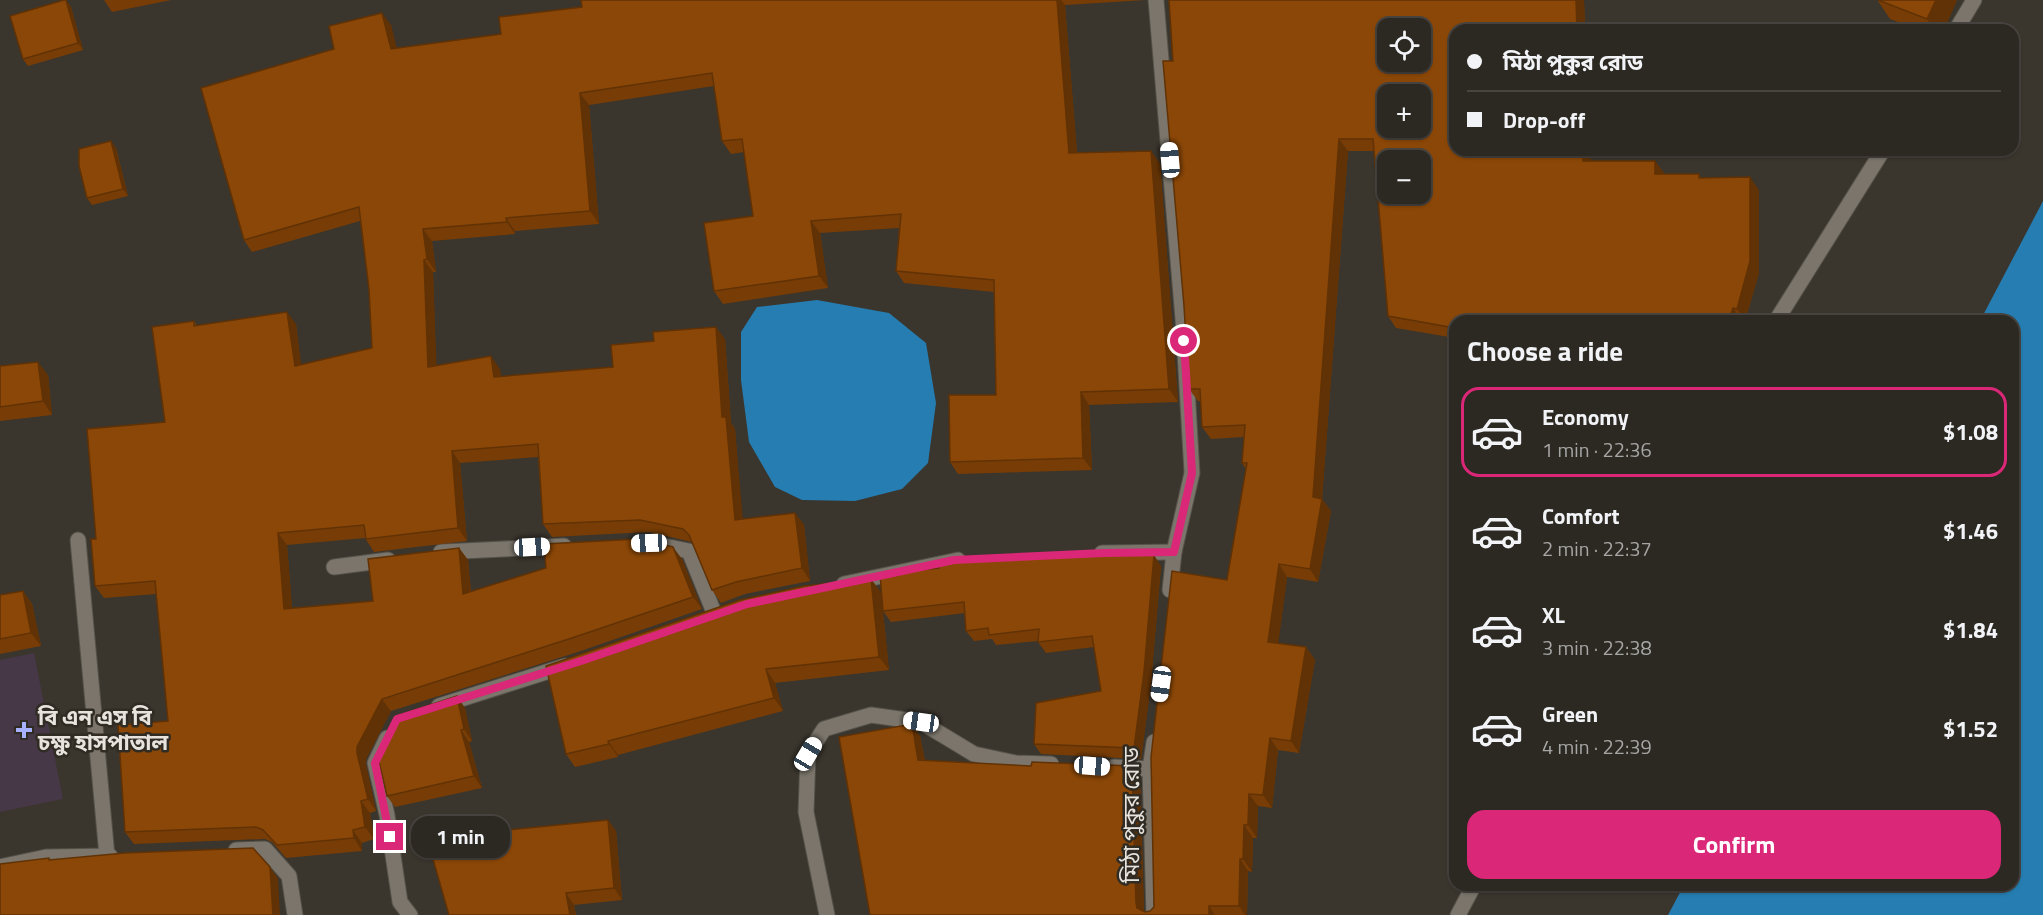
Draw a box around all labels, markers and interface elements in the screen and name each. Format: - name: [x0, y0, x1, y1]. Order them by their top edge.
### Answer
- map controls: [1377, 18, 1431, 204]
- button: locate: [1377, 18, 1431, 72]
- text: মিঠা পুকুর রোড: [1503, 45, 1643, 79]
- button: +: [1377, 84, 1431, 138]
- text: Drop-off: [1503, 103, 1585, 137]
- car: [1159, 141, 1181, 179]
- button: −: [1377, 150, 1431, 204]
- route start: [1170, 327, 1197, 354]
- text: Choose a ride: [1467, 330, 1623, 371]
- text: Economy: [1542, 400, 1629, 434]
- icon: car: [1470, 405, 1524, 459]
- text: $1.08: [1943, 415, 1998, 449]
- text: 1 min · 22:36: [1542, 434, 1652, 465]
- text: Comfort: [1542, 499, 1620, 533]
- icon: car: [1470, 504, 1524, 558]
- text: $1.46: [1943, 514, 1998, 548]
- car: [631, 533, 667, 553]
- text: 2 min · 22:37: [1542, 533, 1652, 564]
- car: [514, 537, 550, 557]
- text: XL: [1542, 598, 1565, 632]
- icon: car: [1470, 603, 1524, 657]
- text: $1.84: [1943, 613, 1998, 647]
- text: 3 min · 22:38: [1542, 632, 1652, 663]
- car: [1150, 665, 1172, 703]
- text: Green: [1542, 697, 1598, 731]
- place label: বি এন এস বি চক্ষু হাসপাতাল: [37, 700, 168, 759]
- icon: car: [1470, 702, 1524, 756]
- car: [902, 711, 940, 733]
- text: $1.52: [1943, 712, 1998, 746]
- marker: বি এন এস বি চক্ষু হাসপাতাল: [15, 721, 33, 739]
- text: 4 min · 22:39: [1542, 731, 1652, 762]
- car: [791, 734, 825, 774]
- street label: মিঠা পুকুর রোড: [1114, 747, 1148, 884]
- car: [1073, 756, 1111, 776]
- button: Confirm: [1467, 810, 2001, 879]
- callout: 1 min: [411, 816, 510, 858]
- text: 1 min: [436, 821, 485, 852]
- route end: [376, 823, 403, 850]

